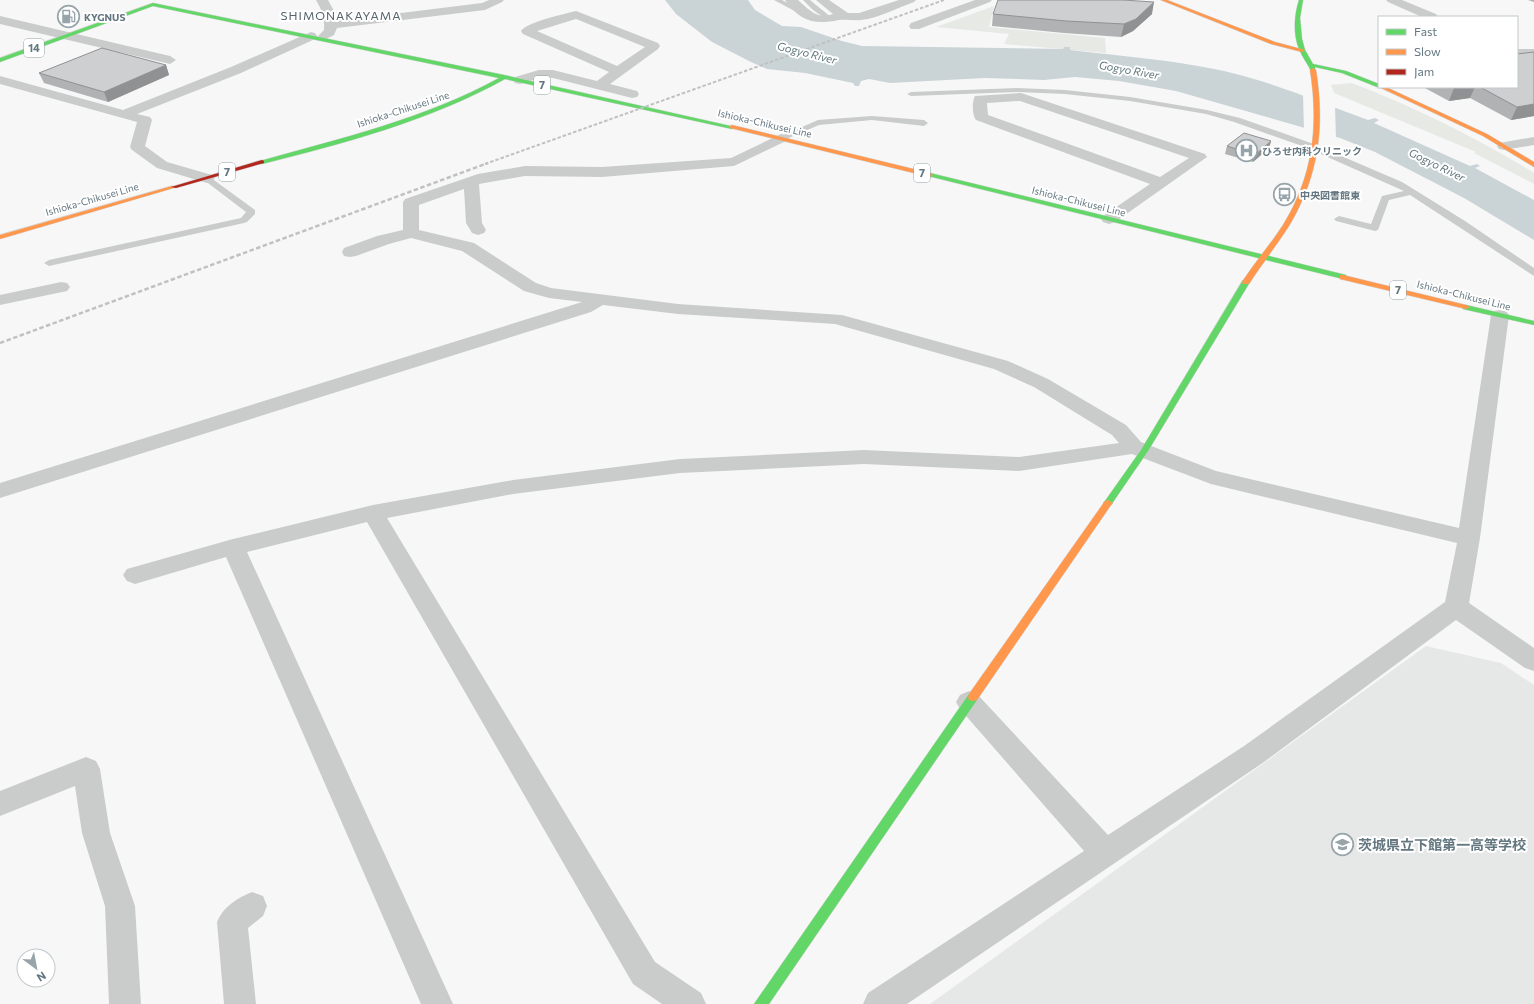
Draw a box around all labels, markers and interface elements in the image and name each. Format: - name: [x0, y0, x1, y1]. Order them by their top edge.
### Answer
- fuel station icon: KYGNUS: [56, 4, 82, 30]
- district label: SHIMONAKAYAMA: [281, 8, 401, 22]
- place label: KYGNUS: [84, 11, 125, 23]
- legend: [1378, 16, 1518, 88]
- text: Fast: [1414, 24, 1437, 38]
- road number: 14: [24, 39, 44, 57]
- water label: Gogyo River: [776, 39, 839, 66]
- text: Slow: [1414, 44, 1441, 58]
- water label: Gogyo River: [1098, 58, 1161, 81]
- text: Jam: [1414, 64, 1434, 79]
- road number: 7: [534, 76, 550, 94]
- street label: Ishioka-Chikusei Line: [355, 88, 451, 130]
- street label: Ishioka-Chikusei Line: [717, 106, 813, 140]
- hospital icon: ひろせ内科クリニック: [1234, 138, 1260, 164]
- place label: ひろせ内科クリニック: [1262, 145, 1362, 157]
- water label: Gogyo River: [1407, 145, 1468, 184]
- road number: 7: [219, 163, 235, 181]
- road number: 7: [914, 164, 930, 182]
- street label: Ishioka-Chikusei Line: [44, 180, 140, 218]
- bus stop icon: 中央図書館東: [1271, 182, 1297, 208]
- street label: Ishioka-Chikusei Line: [1031, 184, 1127, 218]
- place label: 中央図書館東: [1300, 189, 1361, 201]
- street label: Ishioka-Chikusei Line: [1416, 278, 1512, 312]
- road number: 7: [1390, 281, 1406, 299]
- school or university icon: 茨城県立下館第一高等学校: [1330, 832, 1356, 858]
- place label: 茨城県立下館第一高等学校: [1358, 836, 1526, 853]
- north arrow: [16, 948, 56, 988]
- text: N: [35, 969, 49, 985]

